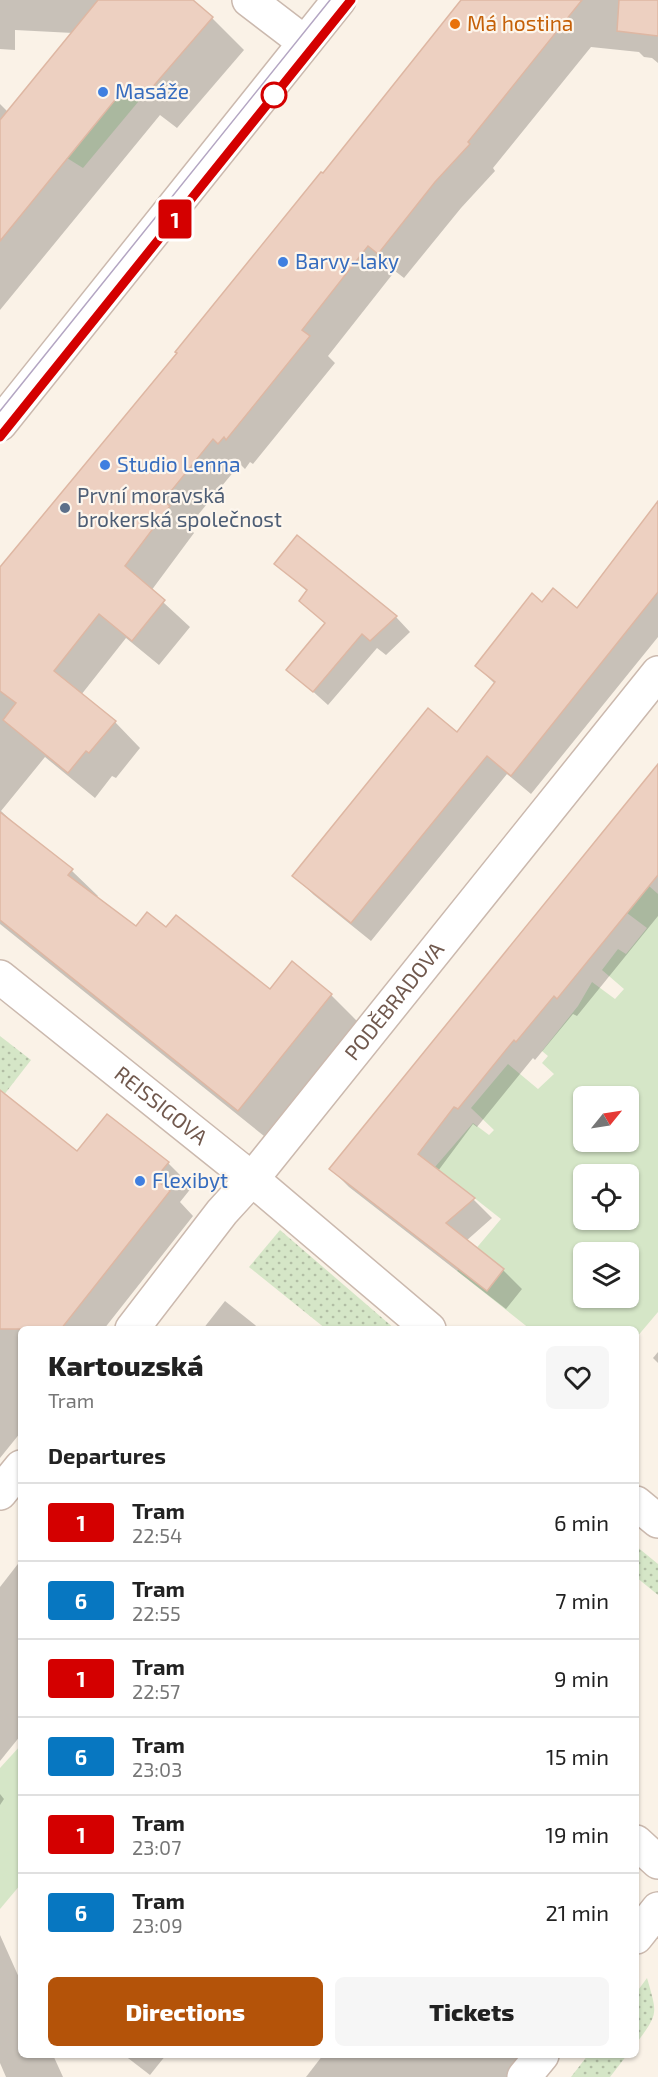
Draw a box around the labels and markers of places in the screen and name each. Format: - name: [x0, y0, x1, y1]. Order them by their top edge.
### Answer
- place label: Má hostina: [467, 10, 573, 35]
- marker: Má hostina: [448, 17, 462, 31]
- place label: Masáže: [115, 78, 189, 103]
- unlabelled marker: [261, 82, 287, 108]
- marker: Masáže: [96, 85, 110, 99]
- place label: Barvy-laky: [295, 248, 399, 273]
- marker: Barvy-laky: [276, 255, 290, 269]
- place label: Studio Lenna: [117, 451, 240, 476]
- marker: Studio Lenna: [98, 458, 112, 472]
- place label: První moravská brokerská společnost: [77, 482, 282, 531]
- marker: První moravská brokerská společnost: [58, 501, 72, 515]
- place label: Flexibyt: [152, 1167, 228, 1192]
- marker: Flexibyt: [133, 1174, 147, 1188]

